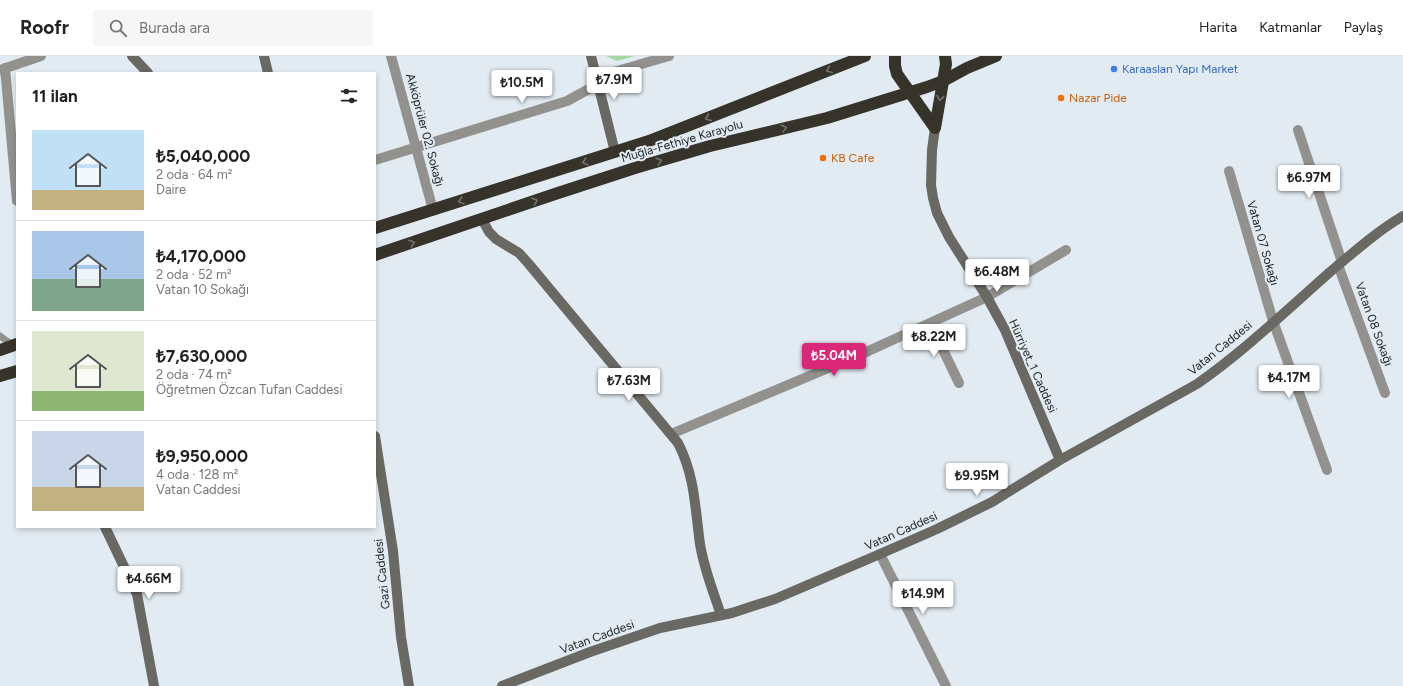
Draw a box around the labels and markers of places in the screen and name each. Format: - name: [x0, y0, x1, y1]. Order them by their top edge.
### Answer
- place label: Karaaslan Yapı Market: [1122, 62, 1239, 76]
- marker: Karaaslan Yapı Market: [1109, 64, 1119, 74]
- pin: ₺7.9M: [586, 67, 642, 101]
- pin: ₺10.5M: [489, 70, 555, 104]
- place label: Nazar Pide: [1069, 91, 1127, 105]
- marker: Nazar Pide: [1056, 93, 1066, 103]
- place label: KB Cafe: [831, 151, 875, 165]
- marker: KB Cafe: [818, 153, 828, 163]
- pin: ₺6.97M: [1276, 165, 1342, 199]
- pin: ₺6.48M: [964, 259, 1030, 293]
- pin: ₺8.22M: [901, 324, 967, 358]
- pin: ₺5.04M: [801, 343, 867, 377]
- pin: ₺4.17M: [1256, 365, 1322, 399]
- pin: ₺7.63M: [596, 368, 662, 402]
- pin: ₺9.95M: [944, 463, 1010, 497]
- pin: ₺4.66M: [116, 566, 182, 600]
- pin: ₺14.9M: [890, 581, 956, 615]

